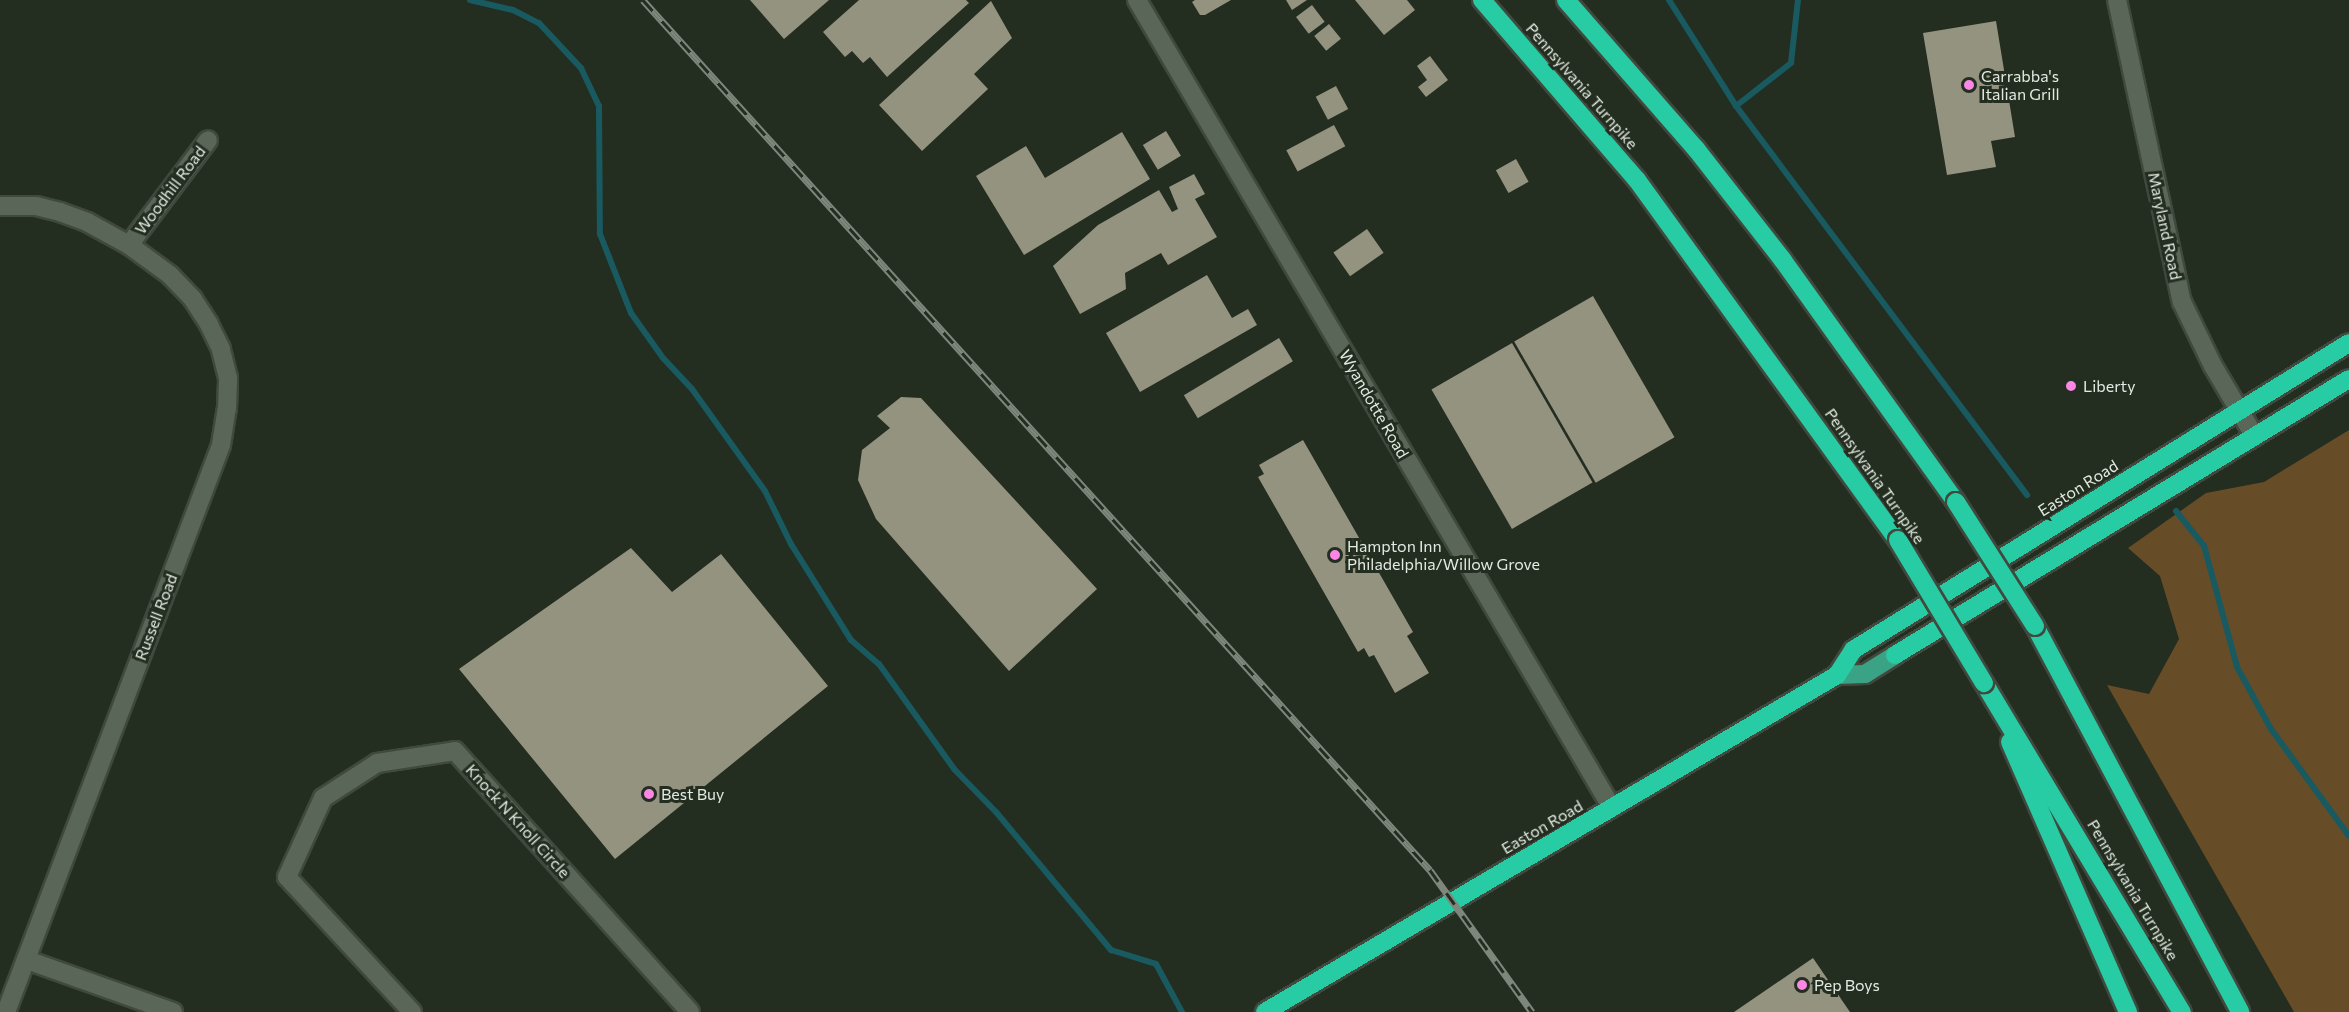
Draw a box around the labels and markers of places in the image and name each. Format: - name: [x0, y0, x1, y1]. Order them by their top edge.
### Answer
- place label: Carrabba's Italian Grill: [1981, 66, 2060, 104]
- marker: Carrabba's Italian Grill: [1962, 78, 1976, 92]
- place label: Liberty: [2083, 376, 2135, 396]
- marker: Liberty: [2064, 379, 2078, 393]
- place label: Hampton Inn Philadelphia/Willow Grove: [1347, 536, 1540, 574]
- marker: Hampton Inn Philadelphia/Willow Grove: [1328, 548, 1342, 562]
- place label: Best Buy: [661, 784, 724, 804]
- marker: Best Buy: [642, 787, 656, 801]
- place label: Pep Boys: [1814, 975, 1880, 995]
- marker: Pep Boys: [1795, 978, 1809, 992]

